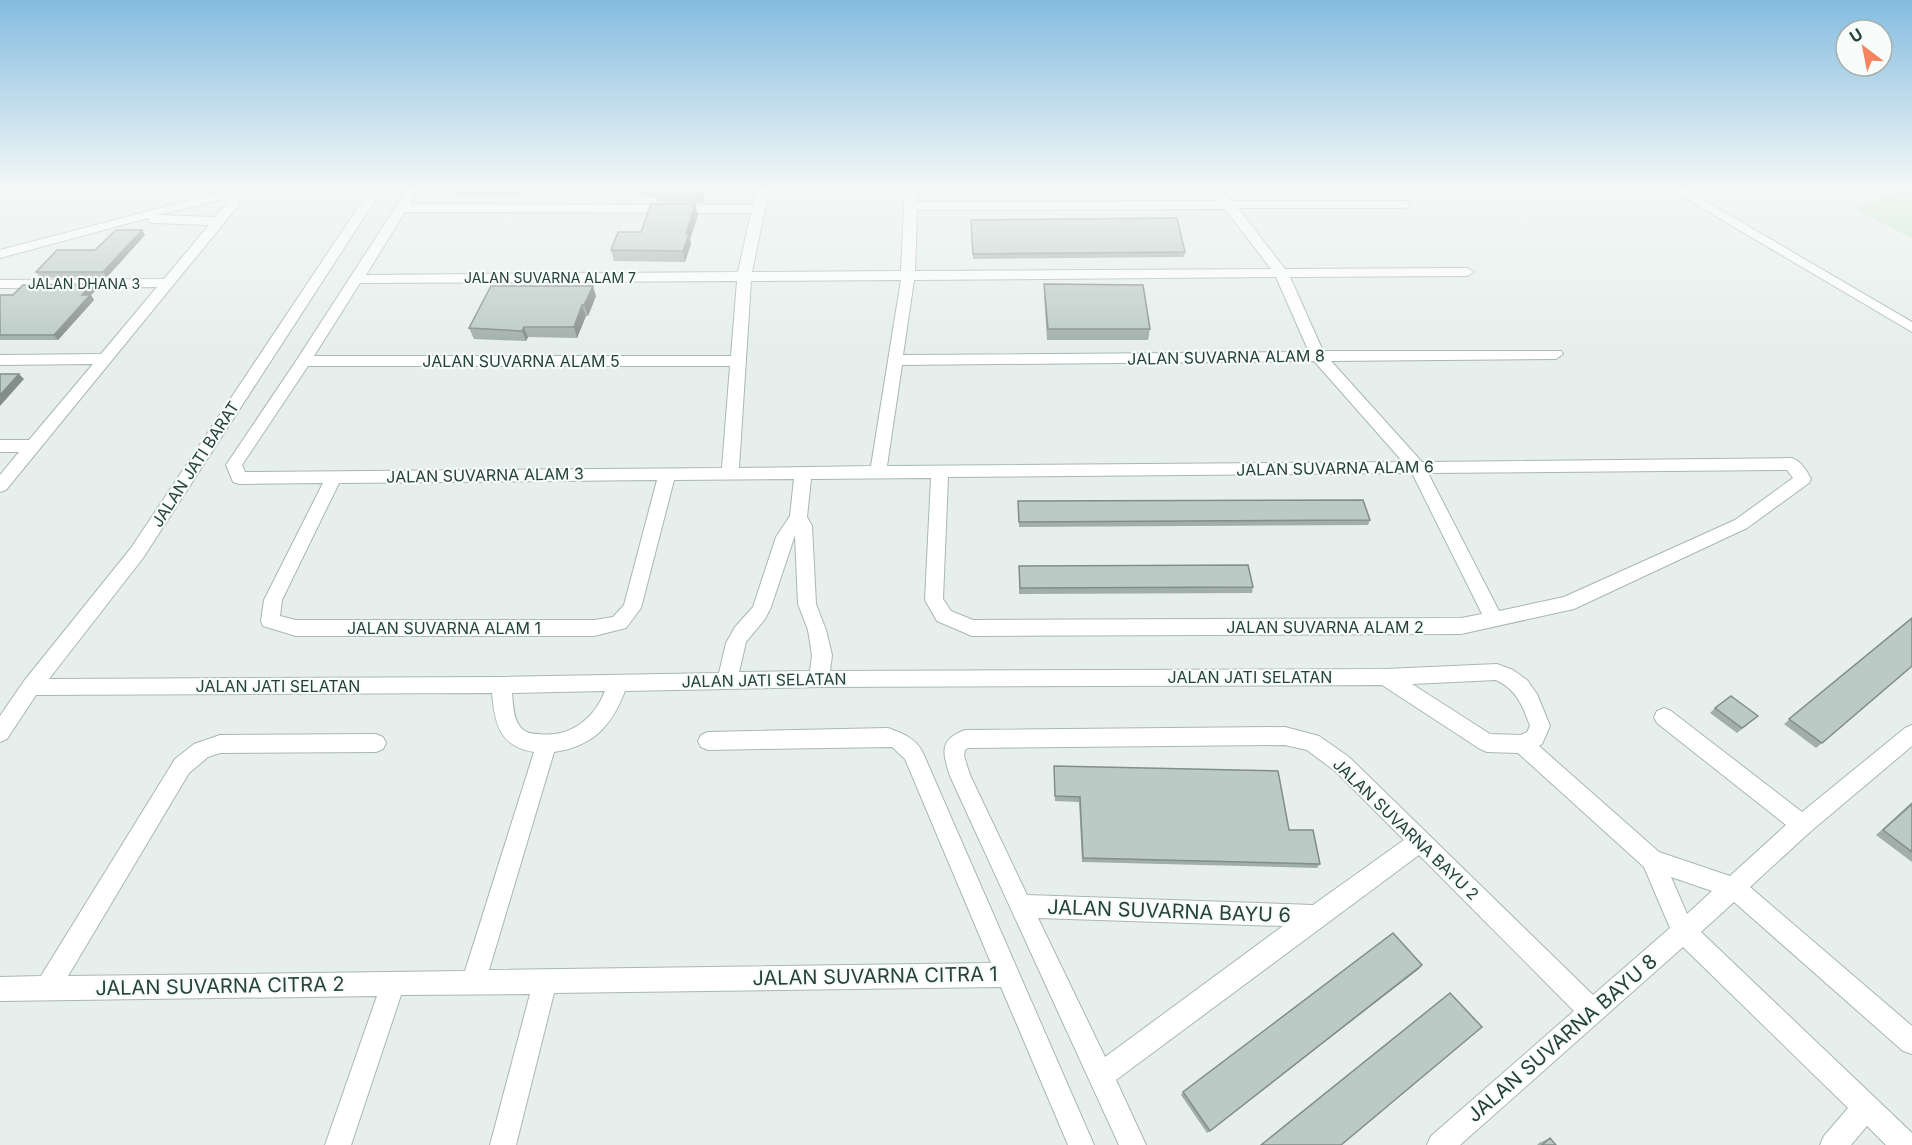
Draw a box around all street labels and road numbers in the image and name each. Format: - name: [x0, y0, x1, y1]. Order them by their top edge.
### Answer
- street label: JALAN SUVARNA ALAM 7: [464, 269, 636, 286]
- street label: JALAN DHANA 3: [28, 275, 140, 292]
- street label: JALAN SUVARNA ALAM 8: [1127, 345, 1325, 369]
- street label: JALAN SUVARNA ALAM 5: [422, 351, 620, 371]
- street label: JALAN JATI BARAT: [147, 397, 243, 531]
- street label: JALAN SUVARNA ALAM 6: [1236, 456, 1434, 480]
- street label: JALAN SUVARNA ALAM 3: [386, 463, 584, 487]
- street label: JALAN SUVARNA ALAM 2: [1226, 617, 1424, 637]
- street label: JALAN SUVARNA ALAM 1: [347, 618, 541, 638]
- street label: JALAN JATI SELATAN: [1168, 667, 1332, 687]
- street label: JALAN JATI SELATAN: [681, 669, 847, 691]
- street label: JALAN JATI SELATAN: [196, 676, 360, 696]
- street label: JALAN SUVARNA BAYU 2: [1329, 754, 1483, 904]
- street label: JALAN SUVARNA BAYU 6: [1047, 895, 1291, 927]
- street label: JALAN SUVARNA BAYU 8: [1462, 949, 1662, 1127]
- street label: JALAN SUVARNA CITRA 1: [752, 962, 998, 990]
- street label: JALAN SUVARNA CITRA 2: [95, 972, 345, 1000]

